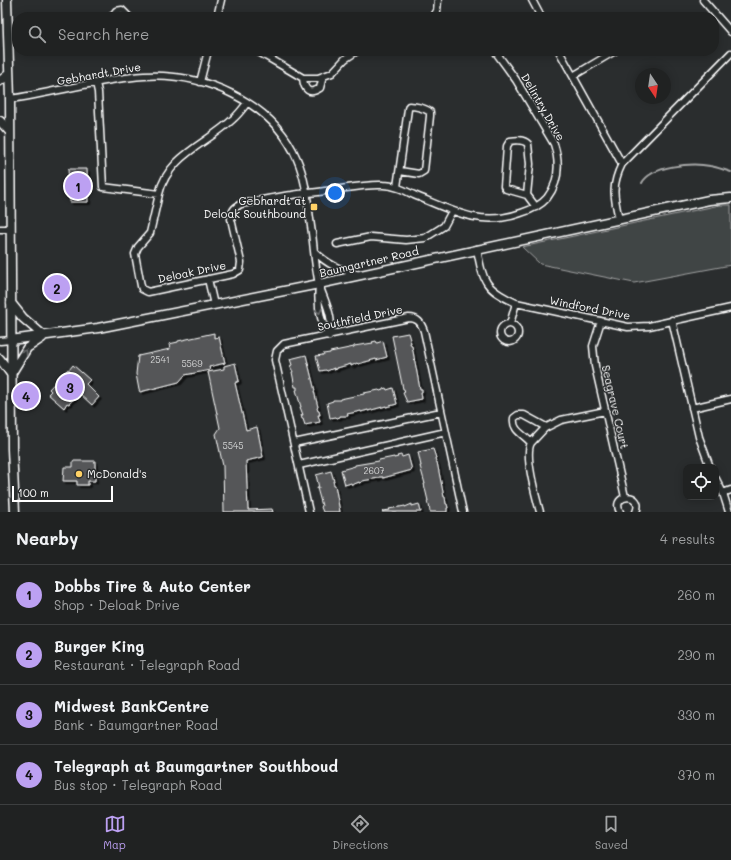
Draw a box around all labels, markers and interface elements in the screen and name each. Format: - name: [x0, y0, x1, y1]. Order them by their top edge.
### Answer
- search box: [12, 12, 719, 56]
- icon: search: [26, 23, 48, 45]
- text: Search here: [58, 24, 149, 44]
- street label: Gebhardt Drive: [56, 59, 142, 88]
- north arrow: [635, 68, 671, 104]
- street label: Delintry Drive: [518, 70, 569, 143]
- pin: 1: [65, 171, 91, 201]
- your location: [325, 183, 345, 203]
- place label: Gebhardt at Deloak Southbound: [204, 193, 306, 221]
- marker: Gebhardt at Deloak Southbound: [309, 202, 319, 212]
- street label: Baumgartner Road: [318, 243, 420, 280]
- street label: Deloak Drive: [157, 257, 227, 286]
- pin: 2: [44, 273, 70, 303]
- street label: Windford Drive: [548, 292, 632, 323]
- street label: Southfield Drive: [316, 301, 404, 334]
- one-way arrow: [315, 308, 323, 314]
- one-way arrow: [20, 350, 27, 357]
- house number: 2541: [150, 354, 170, 365]
- house number: 5569: [181, 358, 203, 369]
- street label: Seagrave Court: [599, 364, 632, 450]
- pin: 3: [57, 372, 83, 402]
- pin: 4: [13, 381, 39, 411]
- house number: 5545: [222, 440, 244, 451]
- map controls: [683, 464, 719, 500]
- button: locate: [683, 464, 719, 500]
- house number: 2607: [363, 465, 385, 476]
- place label: McDonald's: [87, 466, 147, 481]
- marker: McDonald's: [74, 469, 84, 479]
- scale bar: [12, 484, 113, 503]
- text: 100 m: [18, 485, 49, 500]
- text: Nearby: [16, 527, 78, 549]
- text: 4 results: [660, 530, 715, 547]
- text: Dobbs Tire & Auto Center: [54, 576, 251, 596]
- text: 1: [26, 586, 32, 603]
- text: 260 m: [677, 586, 715, 603]
- text: Shop · Deloak Drive: [54, 596, 180, 613]
- text: Burger King: [54, 636, 144, 656]
- text: 2: [25, 646, 33, 663]
- text: 290 m: [678, 646, 715, 663]
- text: Restaurant · Telegraph Road: [54, 656, 240, 673]
- text: Midwest BankCentre: [54, 696, 209, 716]
- text: 3: [25, 706, 33, 723]
- text: 330 m: [677, 706, 715, 723]
- text: Bank · Baumgartner Road: [54, 716, 218, 733]
- text: Telegraph at Baumgartner Southboud: [54, 756, 338, 776]
- text: 4: [25, 766, 33, 783]
- text: 370 m: [678, 766, 715, 783]
- text: Bus stop · Telegraph Road: [54, 776, 222, 793]
- tab: Map: [103, 813, 126, 852]
- tab: Directions: [332, 813, 388, 852]
- tab: Saved: [595, 813, 628, 852]

